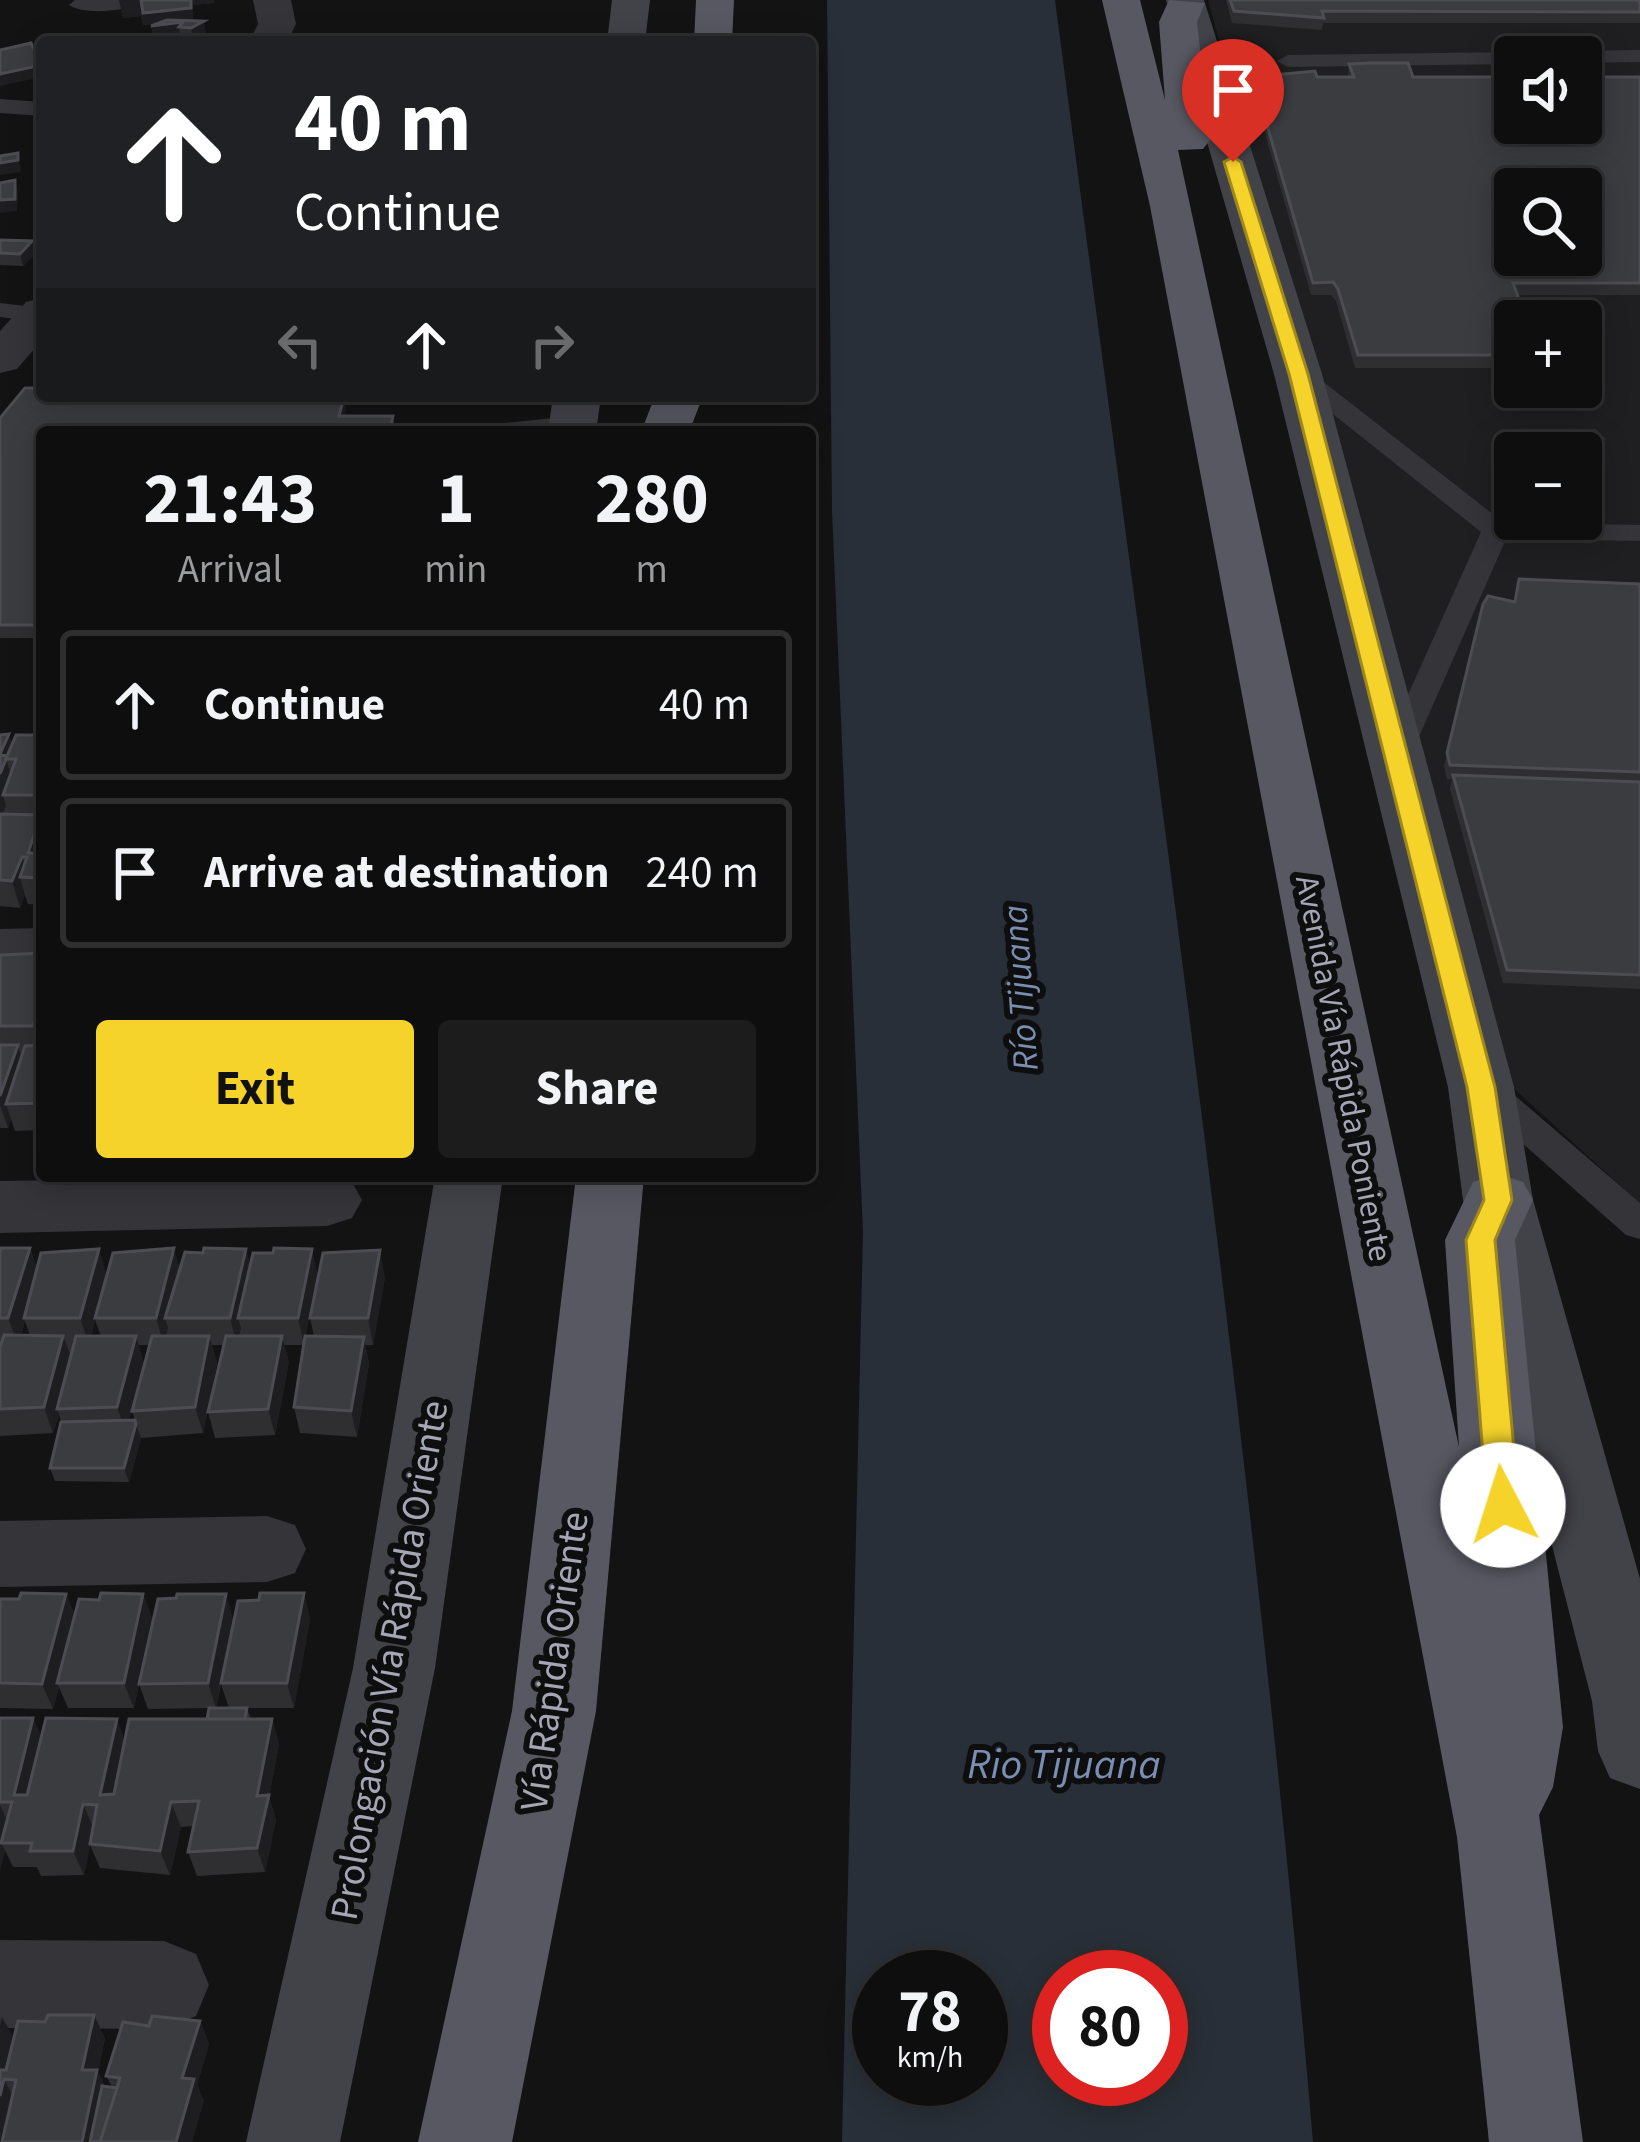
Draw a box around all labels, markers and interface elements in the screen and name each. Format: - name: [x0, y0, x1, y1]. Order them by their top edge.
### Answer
- map controls: [1494, 36, 1602, 540]
- button: sound: [1494, 36, 1602, 144]
- pin: [1182, 39, 1284, 162]
- icon: arrive: [1200, 57, 1266, 123]
- text: 40 m: [294, 64, 472, 184]
- icon: ahead: [96, 84, 252, 240]
- button: search: [1494, 168, 1602, 276]
- text: Continue: [294, 175, 501, 252]
- button: +: [1494, 300, 1602, 408]
- icon: left: [267, 312, 333, 378]
- icon: ahead: [393, 312, 459, 378]
- icon: right: [519, 312, 585, 378]
- button: −: [1494, 432, 1602, 540]
- text: 21:43: [143, 448, 317, 551]
- text: 1: [437, 448, 475, 551]
- text: 280: [595, 448, 709, 551]
- text: Arrival: [178, 542, 283, 598]
- text: min: [424, 542, 487, 598]
- text: m: [636, 542, 668, 598]
- icon: ahead: [102, 672, 168, 738]
- text: Continue: [204, 673, 385, 737]
- text: 40 m: [659, 673, 750, 737]
- icon: arrive: [102, 840, 168, 906]
- text: Arrive at destination: [204, 841, 609, 905]
- text: 240 m: [645, 841, 759, 905]
- street label: Avenida Vía Rápida Poniente: [1283, 871, 1404, 1265]
- water label: Río Tijuana: [989, 903, 1052, 1072]
- button: Exit: [96, 1020, 414, 1158]
- button: Share: [438, 1020, 756, 1158]
- street label: Prolongación Vía Rápida Oriente: [317, 1396, 463, 1924]
- position arrow: [1440, 1442, 1566, 1568]
- street label: Vía Rápida Oriente: [506, 1508, 604, 1814]
- water label: Rio Tijuana: [967, 1735, 1161, 1795]
- speed limit sign: 80: [1032, 1950, 1188, 2106]
- text: 78: [898, 1970, 962, 2055]
- text: km/h: [897, 2036, 963, 2079]

